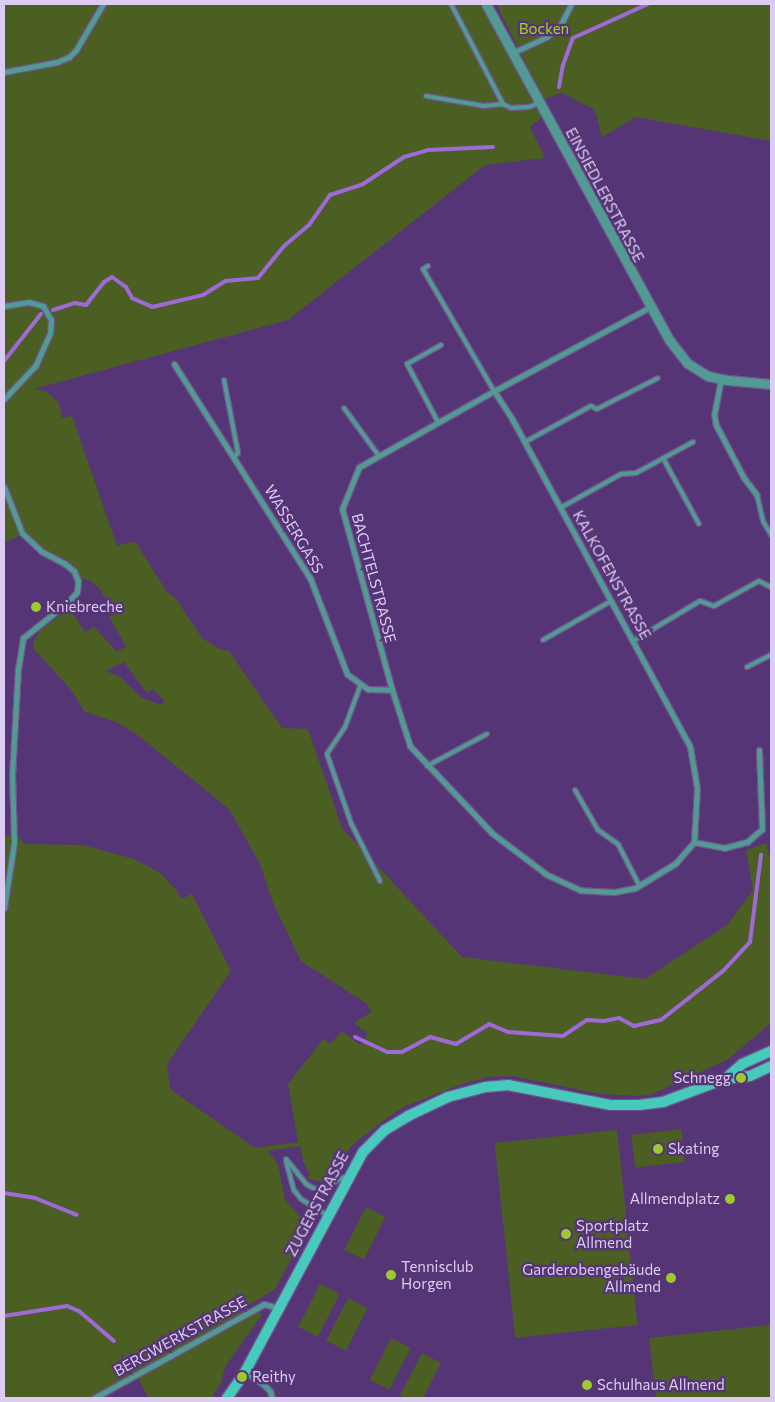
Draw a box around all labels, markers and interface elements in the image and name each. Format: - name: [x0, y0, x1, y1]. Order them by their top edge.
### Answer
- park label: Bocken: [519, 20, 569, 38]
- street label: EINSIEDLERSTRASSE: [562, 125, 648, 265]
- street label: WASSERGASS: [261, 482, 327, 576]
- street label: KALKOFENSTRASSE: [569, 507, 655, 643]
- street label: BACHTELSTRASSE: [348, 511, 400, 645]
- place label: Kniebreche: [46, 598, 123, 616]
- marker: Kniebreche: [30, 601, 42, 613]
- place label: Schnegg: [673, 1069, 731, 1087]
- marker: Schnegg: [735, 1072, 747, 1084]
- place label: Skating: [668, 1140, 720, 1158]
- marker: Skating: [652, 1143, 664, 1155]
- street label: ZUGERSTRASSE: [282, 1149, 352, 1259]
- place label: Allmendplatz: [630, 1190, 720, 1208]
- marker: Allmendplatz: [724, 1193, 736, 1205]
- place label: Sportplatz Allmend: [576, 1216, 649, 1251]
- marker: Sportplatz Allmend: [560, 1228, 572, 1240]
- place label: Tennisclub Horgen: [401, 1257, 474, 1292]
- place label: Garderobengebäude Allmend: [522, 1260, 661, 1295]
- marker: Tennisclub Horgen: [385, 1269, 397, 1281]
- marker: Garderobengebäude Allmend: [665, 1272, 677, 1284]
- street label: BERGWERKSTRASSE: [111, 1292, 249, 1380]
- place label: Reithy: [252, 1368, 296, 1386]
- marker: Reithy: [236, 1371, 248, 1383]
- place label: Schulhaus Allmend: [597, 1376, 725, 1394]
- marker: Schulhaus Allmend: [581, 1379, 593, 1391]

